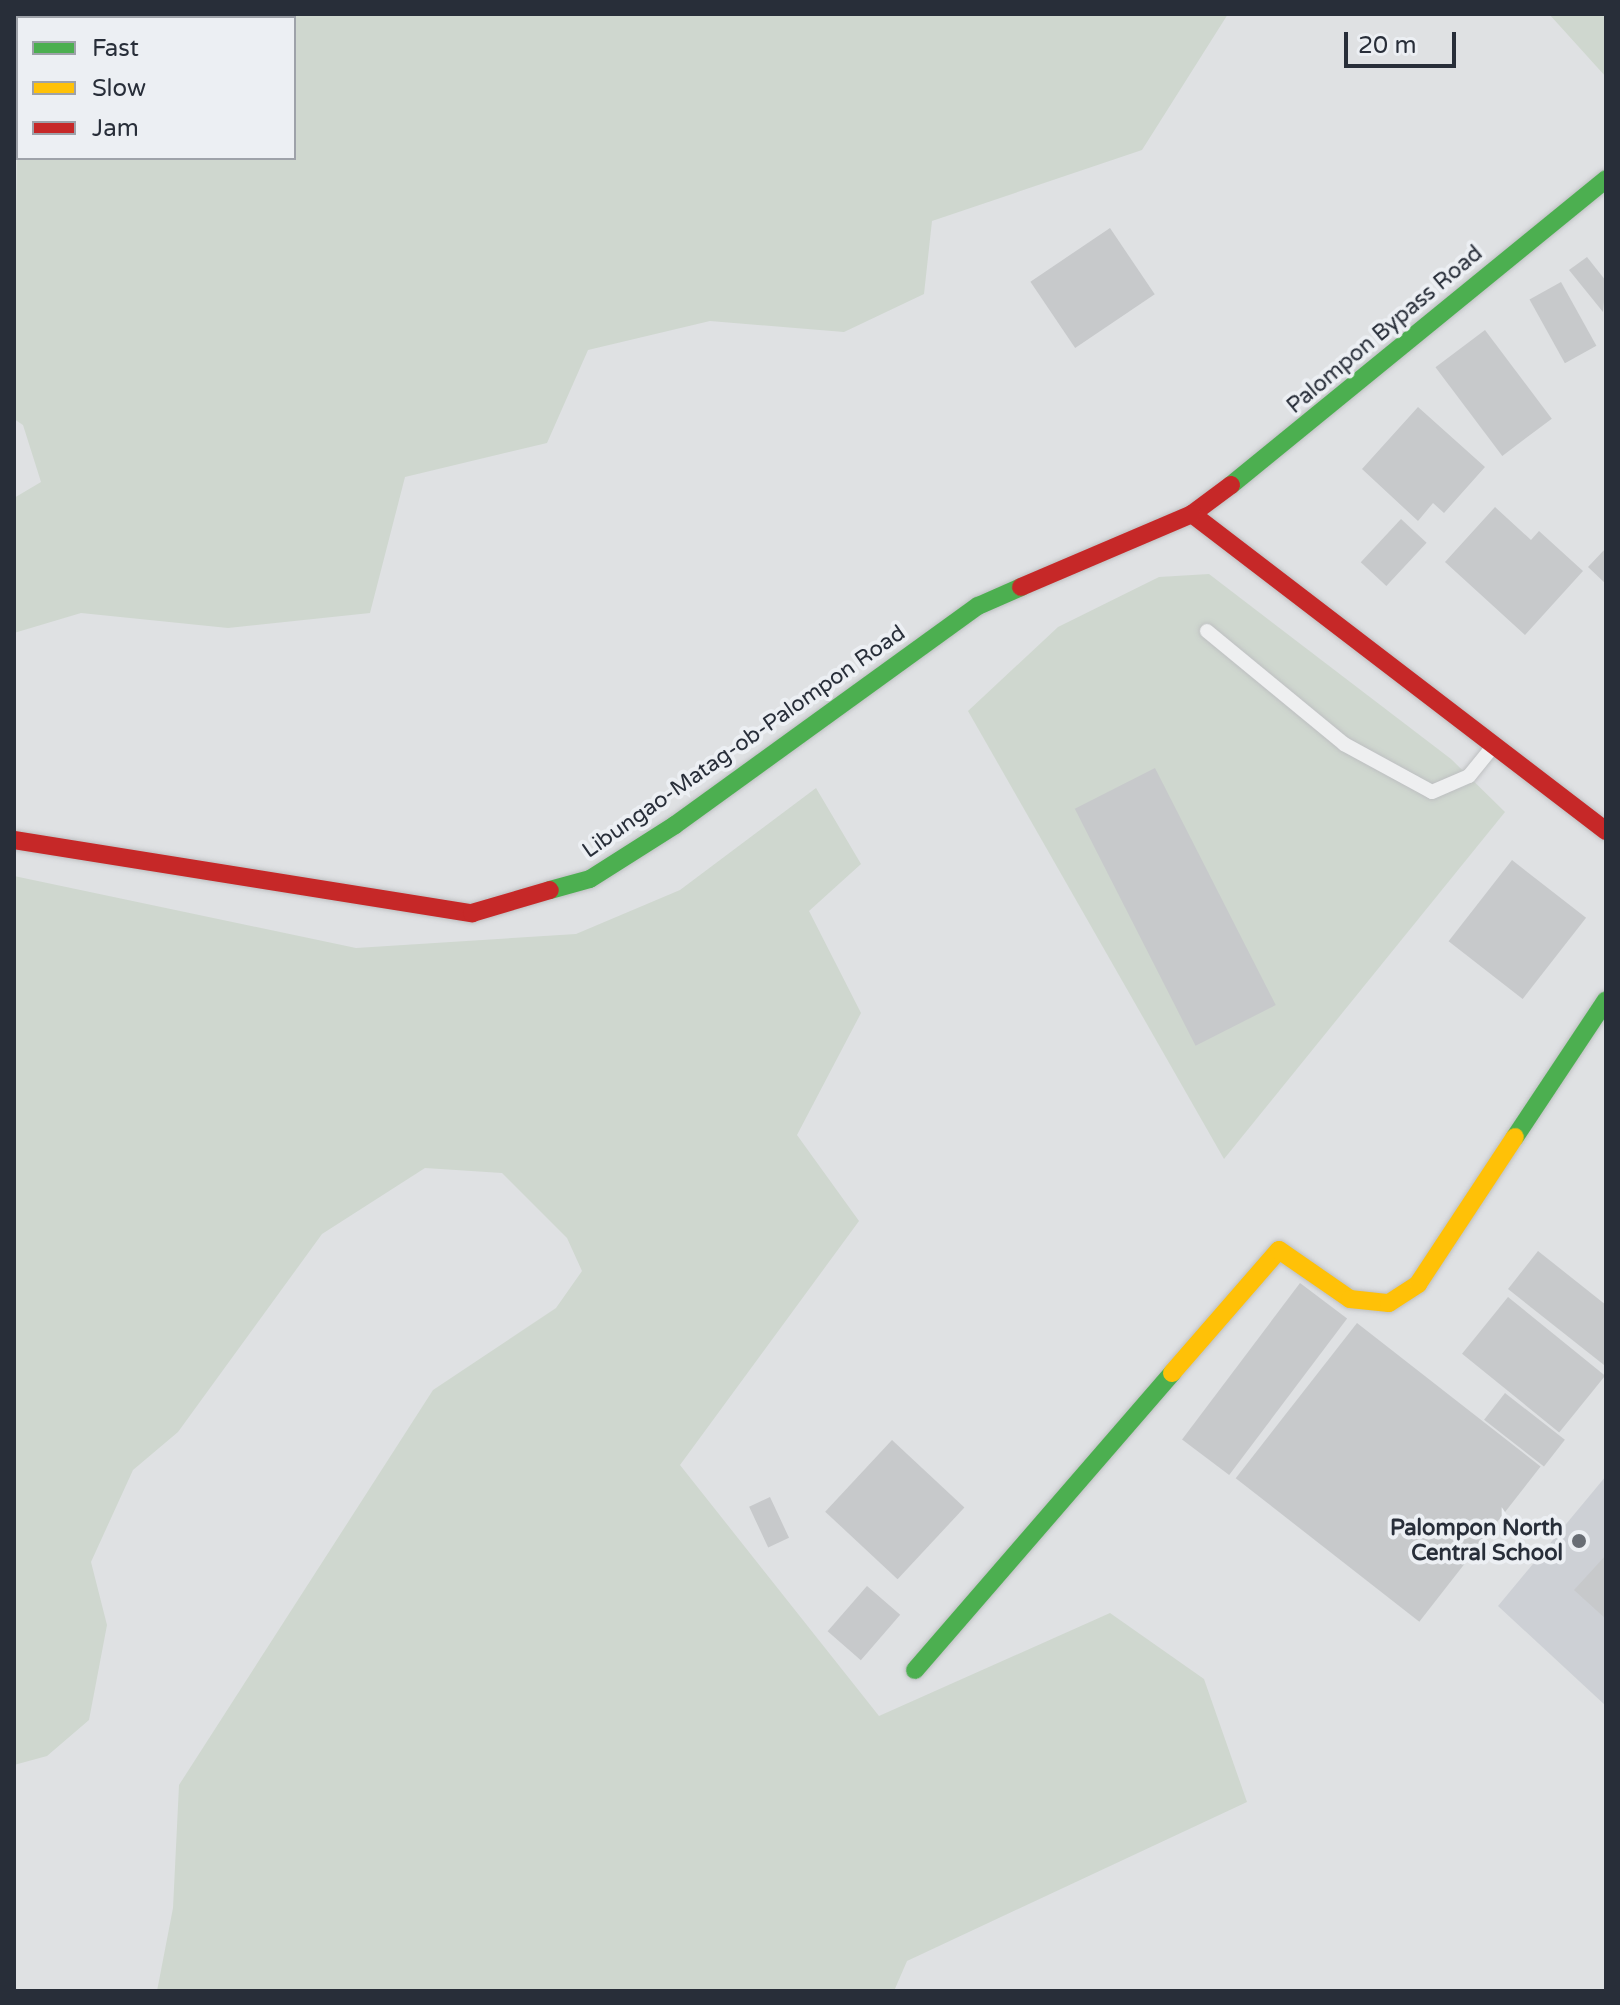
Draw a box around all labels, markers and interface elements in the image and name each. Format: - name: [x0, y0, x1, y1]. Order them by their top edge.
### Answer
- legend: [16, 16, 296, 160]
- scale bar: [1348, 16, 1460, 66]
- text: 20 m: [1358, 31, 1416, 60]
- text: Fast: [92, 34, 139, 63]
- text: Slow: [92, 74, 146, 103]
- text: Jam: [92, 114, 139, 143]
- street label: Palompon Bypass Road: [1282, 240, 1488, 420]
- street label: Libungao-Matag-ob-Palompon Road: [578, 620, 910, 864]
- place label: Palompon North Central School: [1390, 1515, 1563, 1566]
- marker: Palompon North Central School: [1570, 1532, 1588, 1550]

